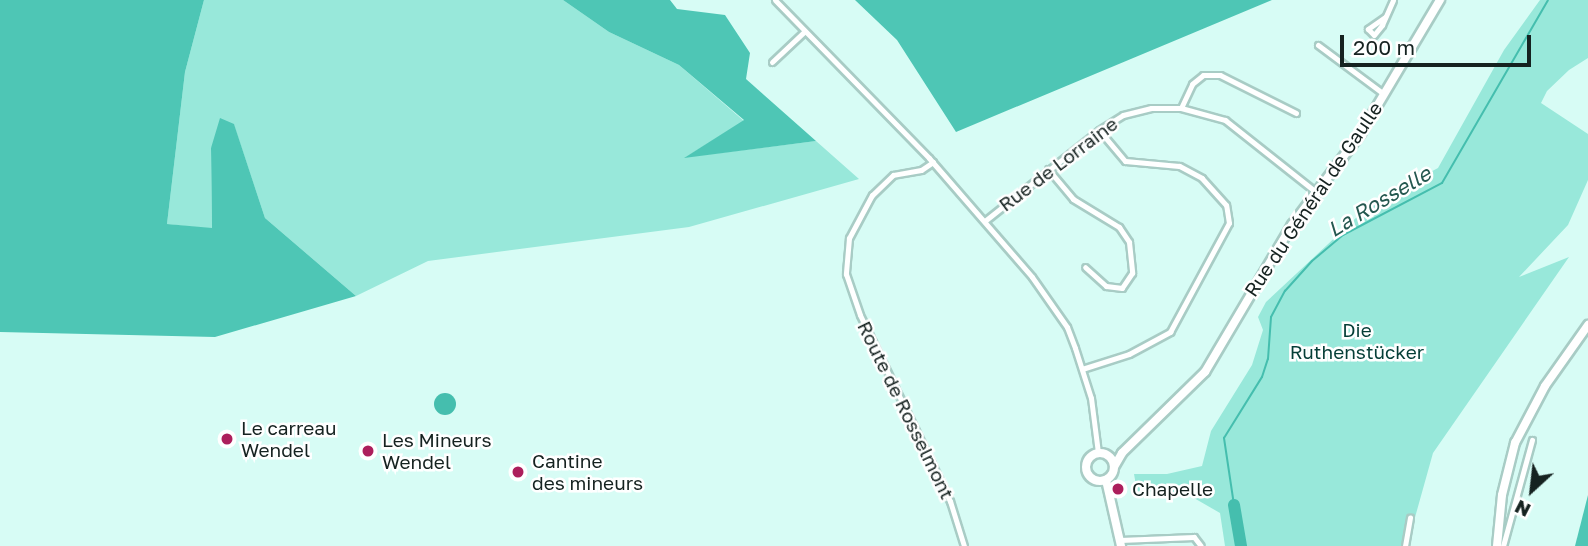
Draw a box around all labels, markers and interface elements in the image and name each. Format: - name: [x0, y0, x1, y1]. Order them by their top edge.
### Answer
- scale bar: [1343, 21, 1534, 65]
- text: 200 m: [1353, 34, 1415, 60]
- street label: Rue du Général de Gaulle: [1239, 97, 1387, 301]
- street label: Rue de Lorraine: [994, 112, 1122, 216]
- water label: La Rosselle: [1323, 160, 1435, 242]
- street label: Route de Rosselmont: [853, 317, 959, 503]
- park label: Die Ruthenstücker: [1290, 319, 1424, 363]
- place label: Le carreau Wendel: [241, 417, 336, 461]
- place label: Les Mineurs Wendel: [382, 429, 492, 473]
- marker: Le carreau Wendel: [219, 431, 235, 447]
- marker: Les Mineurs Wendel: [360, 443, 376, 459]
- place label: Cantine des mineurs: [532, 450, 643, 494]
- north arrow: [1497, 455, 1567, 525]
- marker: Cantine des mineurs: [510, 464, 526, 480]
- place label: Chapelle: [1132, 478, 1213, 500]
- marker: Chapelle: [1110, 481, 1126, 497]
- text: N: [1511, 496, 1534, 523]

